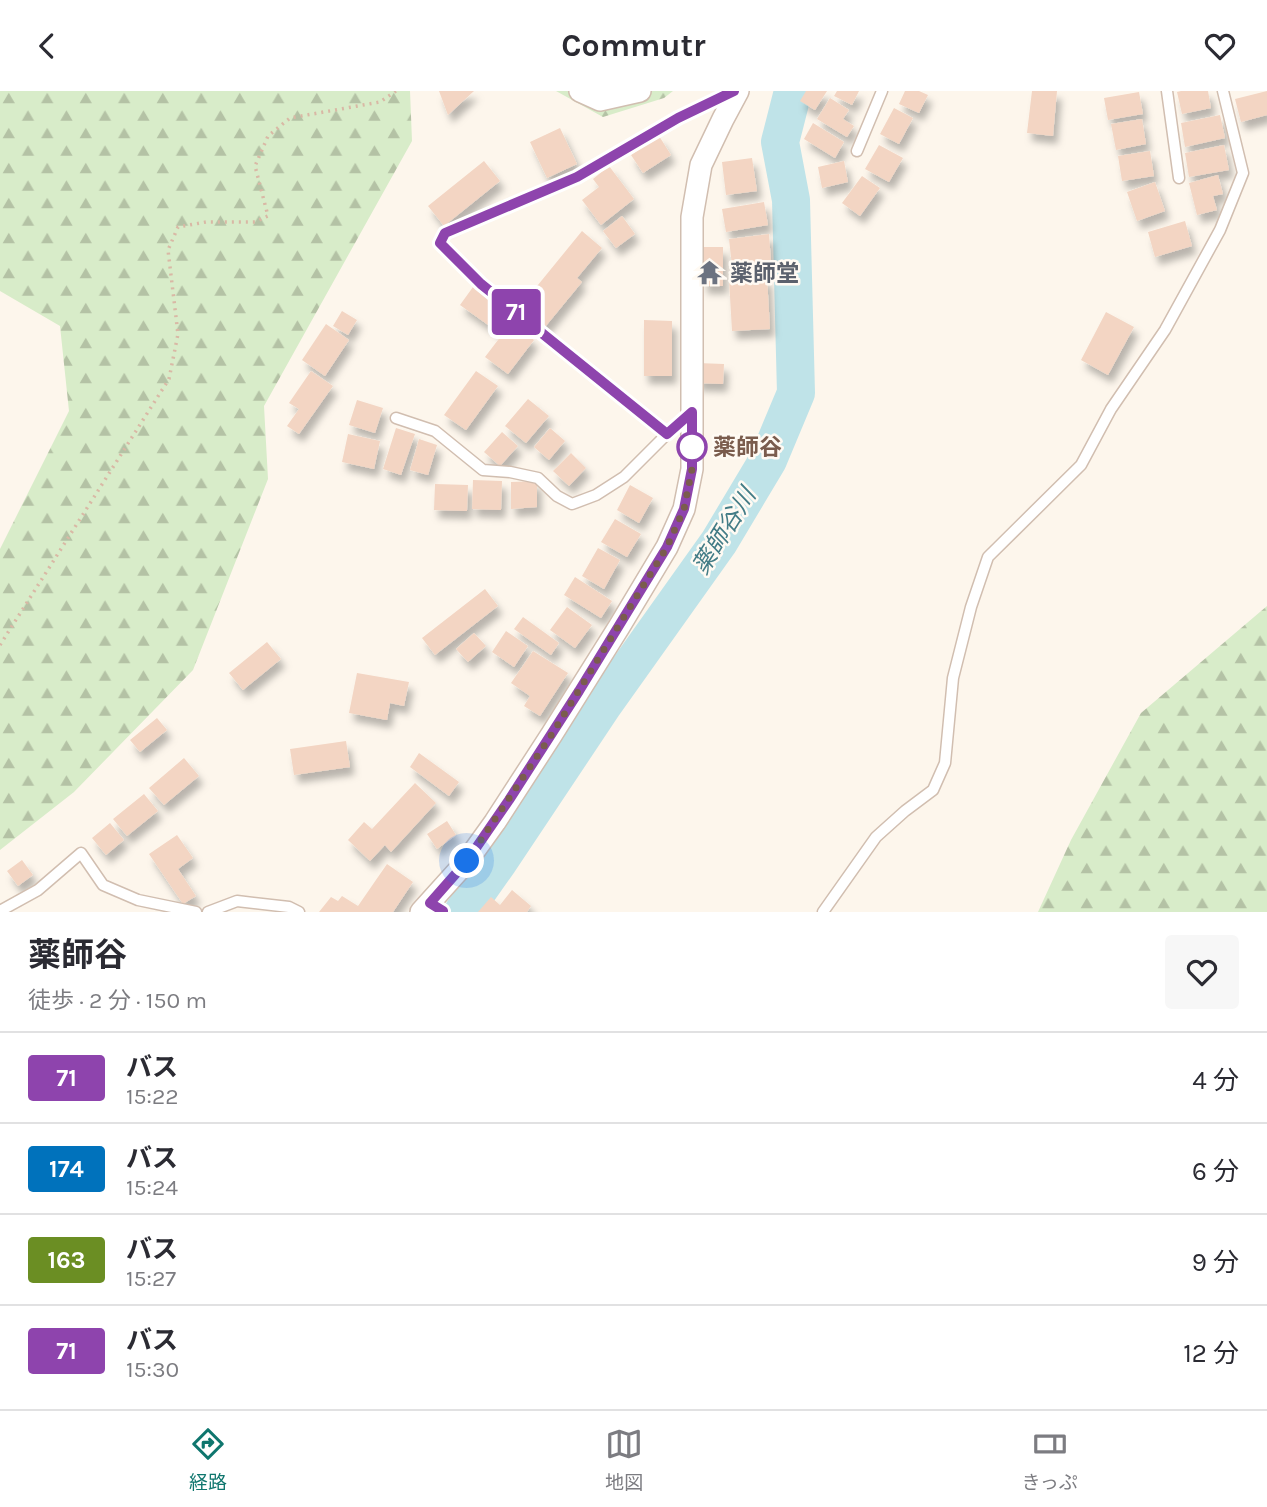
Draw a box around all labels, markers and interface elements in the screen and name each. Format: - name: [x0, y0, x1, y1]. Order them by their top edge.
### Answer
- icon: back: [28, 27, 66, 65]
- text: Commutr: [561, 27, 706, 64]
- icon: heart: [1201, 27, 1239, 65]
- temple icon: 薬師堂: [696, 259, 724, 287]
- place label: 薬師堂: [730, 260, 799, 287]
- line badge: 71: [484, 289, 548, 335]
- text: 71: [506, 298, 526, 326]
- marker: 薬師谷: [677, 432, 707, 462]
- place label: 薬師谷: [713, 434, 782, 461]
- water label: 薬師谷川: [687, 480, 763, 579]
- your location: [449, 843, 484, 878]
- button: heart: [1165, 935, 1239, 1009]
- text: 薬師谷: [28, 936, 127, 974]
- text: 徒歩 · 2 分 · 150 m: [28, 987, 207, 1014]
- text: バス: [126, 1052, 178, 1083]
- text: 71: [56, 1064, 77, 1092]
- text: 4 分: [1192, 1065, 1239, 1096]
- text: 15:22: [126, 1083, 179, 1110]
- text: バス: [126, 1143, 178, 1174]
- text: 174: [49, 1155, 84, 1183]
- text: 6 分: [1192, 1156, 1239, 1187]
- text: 15:24: [126, 1174, 178, 1201]
- text: バス: [126, 1234, 178, 1265]
- text: 163: [47, 1246, 86, 1274]
- text: 9 分: [1192, 1247, 1239, 1278]
- text: 15:27: [126, 1265, 176, 1292]
- text: バス: [126, 1325, 178, 1356]
- text: 71: [56, 1337, 77, 1365]
- text: 12 分: [1183, 1338, 1239, 1369]
- text: 15:30: [126, 1356, 179, 1383]
- tab: 経路: [189, 1425, 227, 1494]
- tab: 地図: [605, 1425, 643, 1494]
- tab: きっぷ: [1022, 1425, 1078, 1494]

